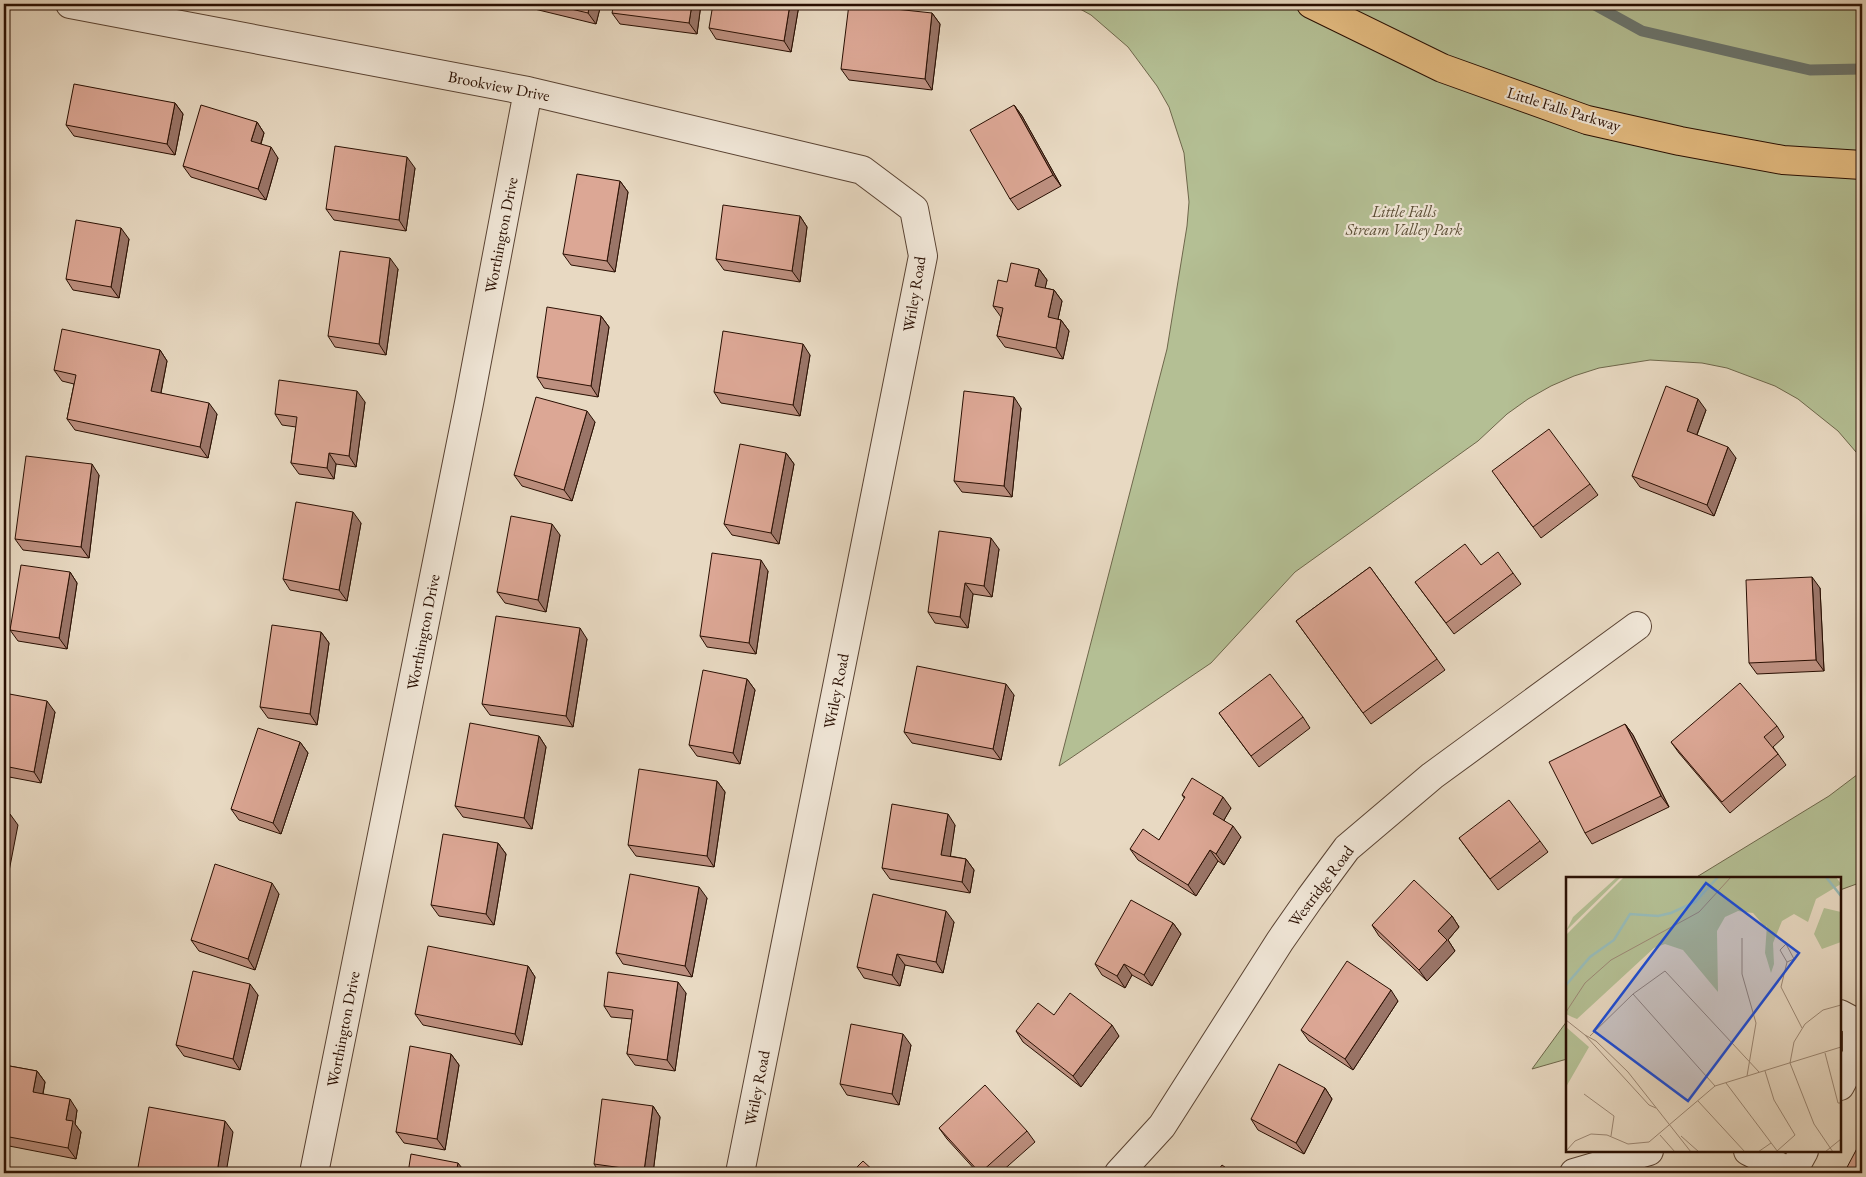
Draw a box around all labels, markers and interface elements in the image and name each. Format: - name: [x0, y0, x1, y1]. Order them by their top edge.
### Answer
- street label: Brookview Drive: [446, 66, 552, 106]
- street label: Little Falls Parkway: [1505, 82, 1624, 137]
- street label: Worthington Drive: [479, 175, 523, 295]
- park label: Little Falls Stream Valley Park: [1345, 201, 1463, 240]
- street label: Wriley Road: [898, 254, 930, 333]
- street label: Worthington Drive: [401, 572, 445, 692]
- street label: Wriley Road: [818, 651, 854, 730]
- street label: Westridge Road: [1284, 840, 1359, 931]
- inset map: [1566, 877, 1841, 1152]
- street label: Worthington Drive: [321, 969, 365, 1089]
- street label: Wriley Road: [739, 1048, 775, 1127]

